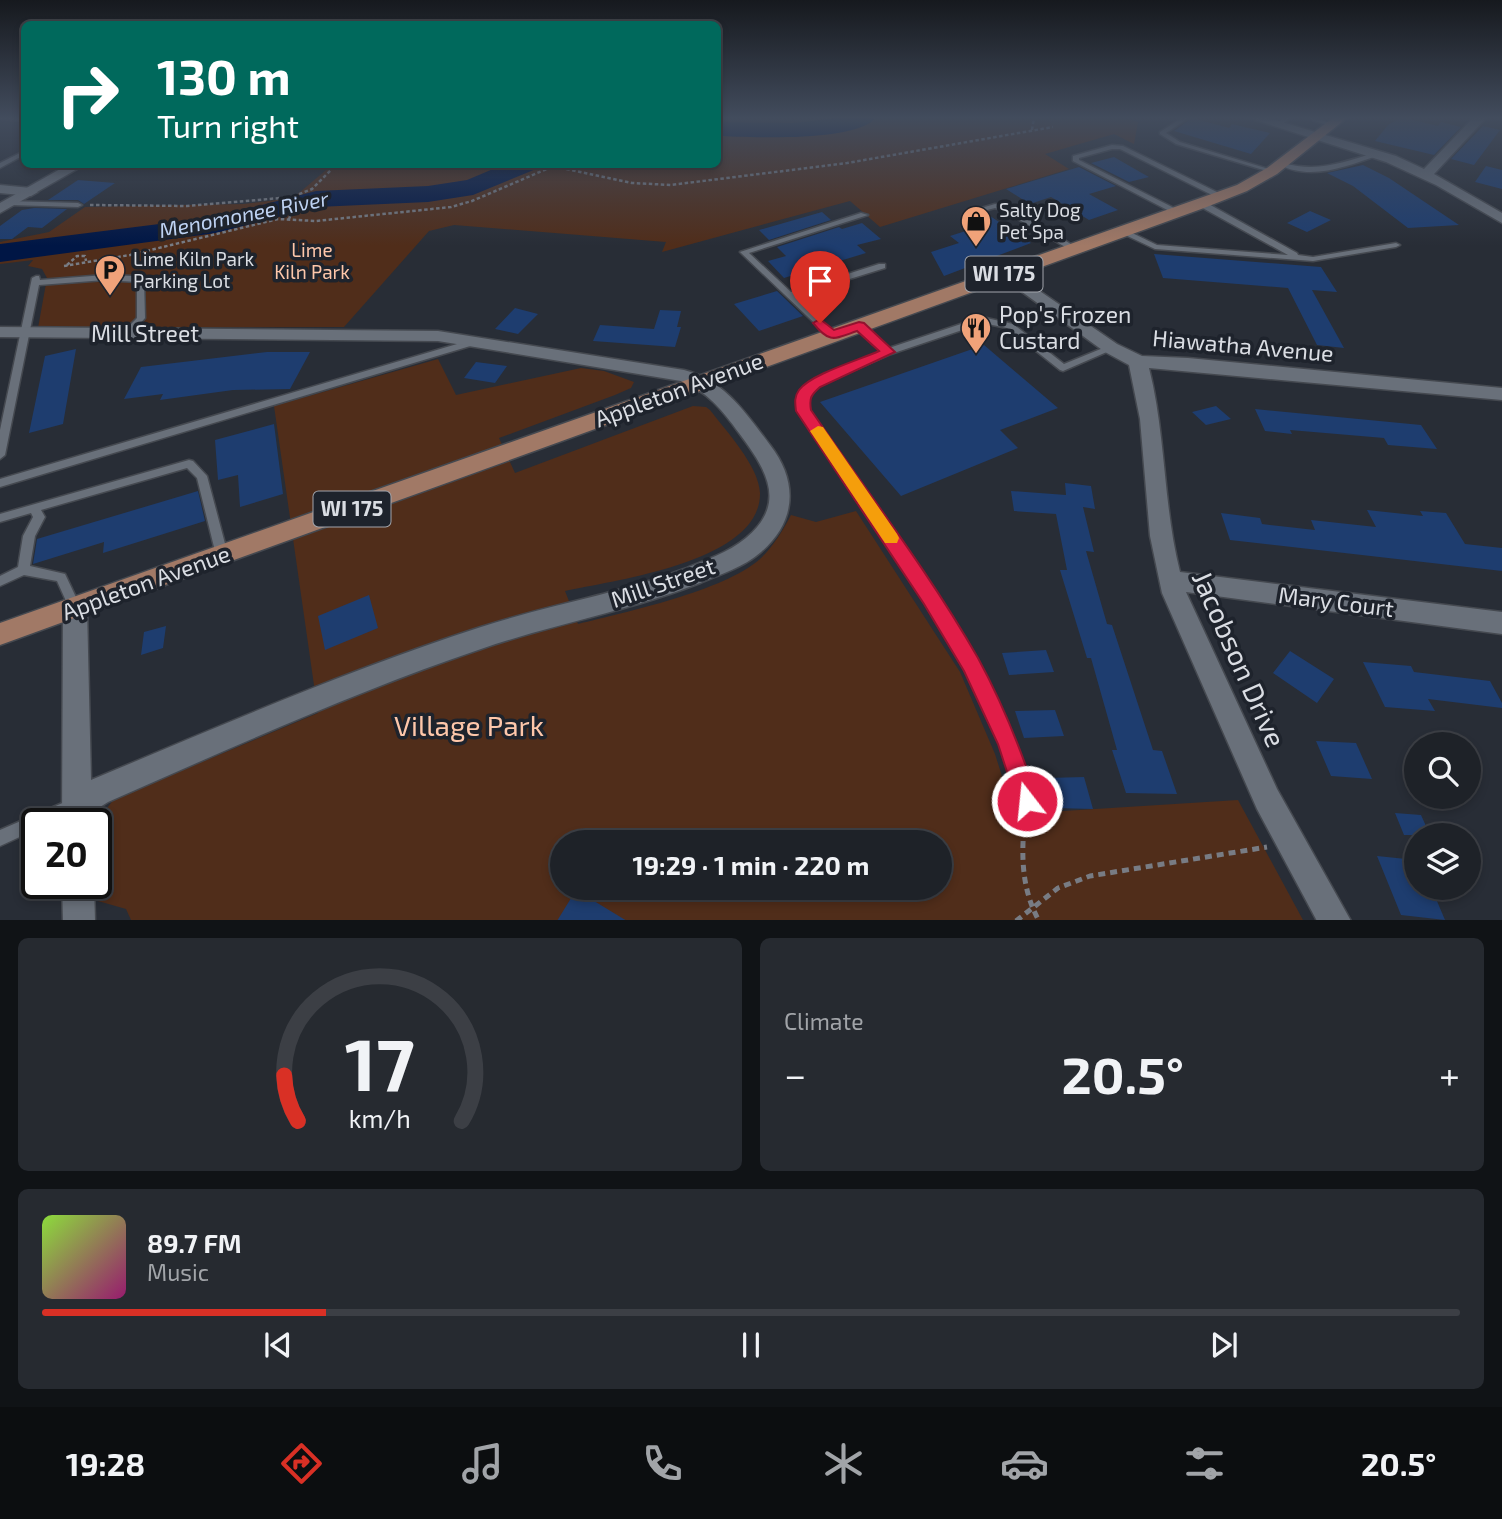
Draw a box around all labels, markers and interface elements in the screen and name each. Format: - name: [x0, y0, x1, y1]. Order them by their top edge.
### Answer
- text: 130 m: [157, 46, 291, 105]
- icon: right: [42, 49, 133, 140]
- text: Turn right: [157, 106, 299, 144]
- water label: Menomonee River: [157, 185, 331, 242]
- place label: Salty Dog Pet Spa: [999, 198, 1081, 243]
- shop icon: Salty Dog Pet Spa: [959, 204, 993, 248]
- park label: Lime Kiln Park: [274, 238, 350, 283]
- place label: Lime Kiln Park Parking Lot: [133, 247, 255, 292]
- pin: [790, 251, 850, 323]
- parking icon: Lime Kiln Park Parking Lot: [93, 253, 127, 297]
- road number: WI 175: [965, 256, 1042, 292]
- icon: arrive: [801, 262, 839, 300]
- place label: Pop's Frozen Custard: [999, 300, 1131, 354]
- restaurant icon: Pop's Frozen Custard: [959, 311, 993, 355]
- street label: Mill Street: [91, 319, 199, 347]
- street label: Hiawatha Avenue: [1151, 323, 1335, 367]
- street label: Appleton Avenue: [591, 346, 767, 432]
- road number: WI 175: [314, 491, 390, 526]
- street label: Appleton Avenue: [58, 539, 234, 625]
- street label: Mill Street: [607, 551, 719, 613]
- street label: Jacobson Drive: [1186, 565, 1294, 752]
- street label: Mary Court: [1277, 580, 1396, 622]
- park label: Village Park: [394, 708, 544, 742]
- map controls: [1404, 732, 1481, 900]
- button: search: [1404, 732, 1481, 809]
- position arrow: [990, 764, 1064, 838]
- speed limit sign: 20: [21, 808, 112, 899]
- button: layers: [1404, 823, 1481, 900]
- text: 19:29 · 1 min · 220 m: [633, 849, 869, 880]
- text: Climate: [784, 1007, 864, 1035]
- text: 17: [345, 1018, 415, 1106]
- text: 20.5°: [1061, 1042, 1184, 1104]
- text: −: [784, 1051, 806, 1097]
- text: +: [1439, 1051, 1460, 1097]
- text: km/h: [349, 1102, 411, 1132]
- text: 89.7 FM: [147, 1227, 242, 1258]
- text: Music: [147, 1258, 209, 1286]
- icon: previous: [259, 1326, 297, 1364]
- icon: pause: [732, 1326, 770, 1364]
- icon: next: [1205, 1326, 1243, 1364]
- icon: directions: [277, 1439, 326, 1488]
- icon: music: [458, 1439, 507, 1488]
- icon: phone: [638, 1439, 687, 1488]
- icon: climate: [819, 1439, 868, 1488]
- icon: car: [1000, 1439, 1049, 1488]
- icon: filters: [1180, 1439, 1229, 1488]
- text: 19:28: [66, 1444, 145, 1482]
- text: 20.5°: [1361, 1444, 1436, 1482]

